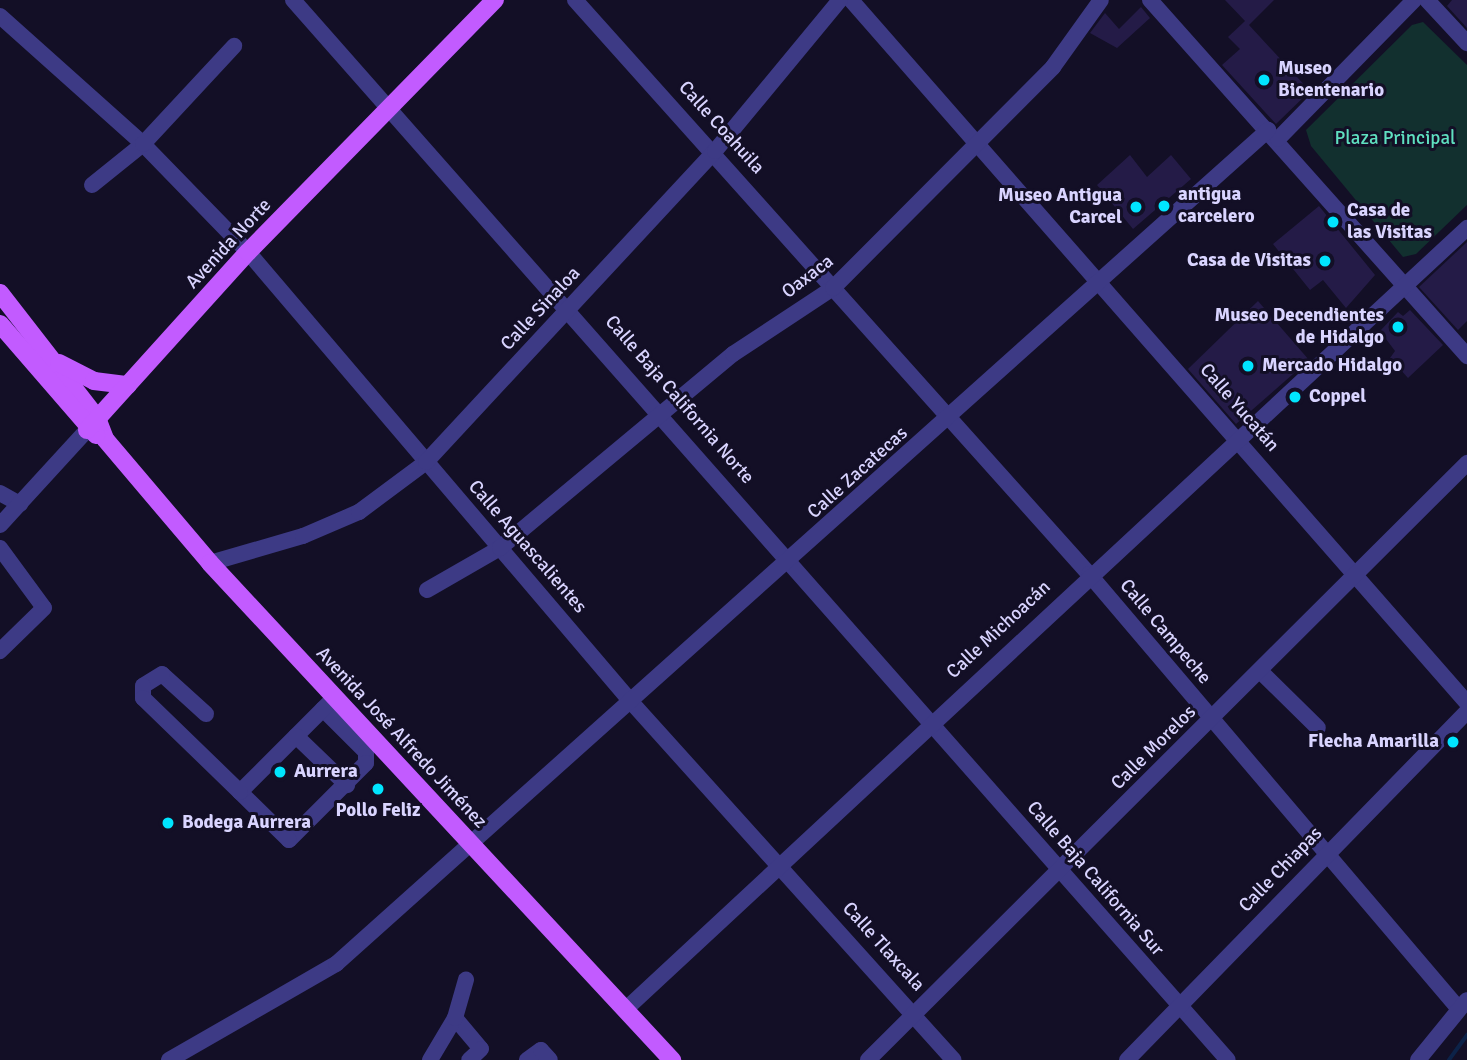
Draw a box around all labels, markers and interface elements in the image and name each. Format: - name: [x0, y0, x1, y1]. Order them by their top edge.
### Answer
- place label: Museo Bicentenario: [1278, 58, 1384, 102]
- marker: Museo Bicentenario: [1256, 72, 1272, 88]
- street label: Calle Coahuila: [673, 77, 769, 179]
- park label: Plaza Principal: [1334, 128, 1456, 150]
- place label: antigua carcelero: [1178, 184, 1255, 228]
- place label: Museo Antigua Carcel: [998, 185, 1122, 229]
- street label: Avenida Norte: [182, 194, 276, 294]
- marker: antigua carcelero: [1156, 198, 1172, 214]
- marker: Museo Antigua Carcel: [1128, 199, 1144, 215]
- place label: Casa de las Visitas: [1347, 200, 1432, 244]
- marker: Casa de las Visitas: [1325, 214, 1341, 230]
- street label: Oaxaca: [778, 250, 838, 304]
- place label: Casa de Visitas: [1187, 250, 1311, 272]
- marker: Casa de Visitas: [1317, 253, 1333, 269]
- street label: Calle Sinaloa: [497, 262, 585, 356]
- place label: Museo Decendientes de Hidalgo: [1214, 305, 1384, 349]
- street label: Calle Baja California Norte: [600, 311, 758, 489]
- marker: Museo Decendientes de Hidalgo: [1390, 319, 1406, 335]
- place label: Mercado Hidalgo: [1262, 355, 1402, 377]
- marker: Mercado Hidalgo: [1240, 358, 1256, 374]
- street label: Calle Yucatán: [1194, 359, 1284, 457]
- place label: Coppel: [1309, 386, 1366, 408]
- marker: Coppel: [1287, 389, 1303, 405]
- street label: Calle Zacatecas: [803, 422, 913, 524]
- street label: Calle Aguascalientes: [463, 476, 591, 618]
- street label: Calle Campeche: [1115, 575, 1215, 689]
- street label: Calle Michoacán: [942, 576, 1056, 684]
- street label: Avenida José Alfredo Jiménez: [311, 643, 491, 833]
- street label: Calle Morelos: [1107, 701, 1201, 795]
- place label: Flecha Amarilla: [1308, 731, 1439, 753]
- marker: Flecha Amarilla: [1445, 734, 1461, 750]
- place label: Aurrera: [294, 761, 358, 783]
- marker: Aurrera: [272, 764, 288, 780]
- marker: Pollo Feliz: [370, 781, 386, 797]
- street label: Calle Baja California Sur: [1022, 797, 1168, 961]
- place label: Pollo Feliz: [335, 800, 421, 822]
- place label: Bodega Aurrera: [182, 812, 311, 834]
- marker: Bodega Aurrera: [160, 815, 176, 831]
- street label: Calle Chiapas: [1235, 823, 1327, 917]
- street label: Calle Tlaxcala: [837, 898, 929, 996]

